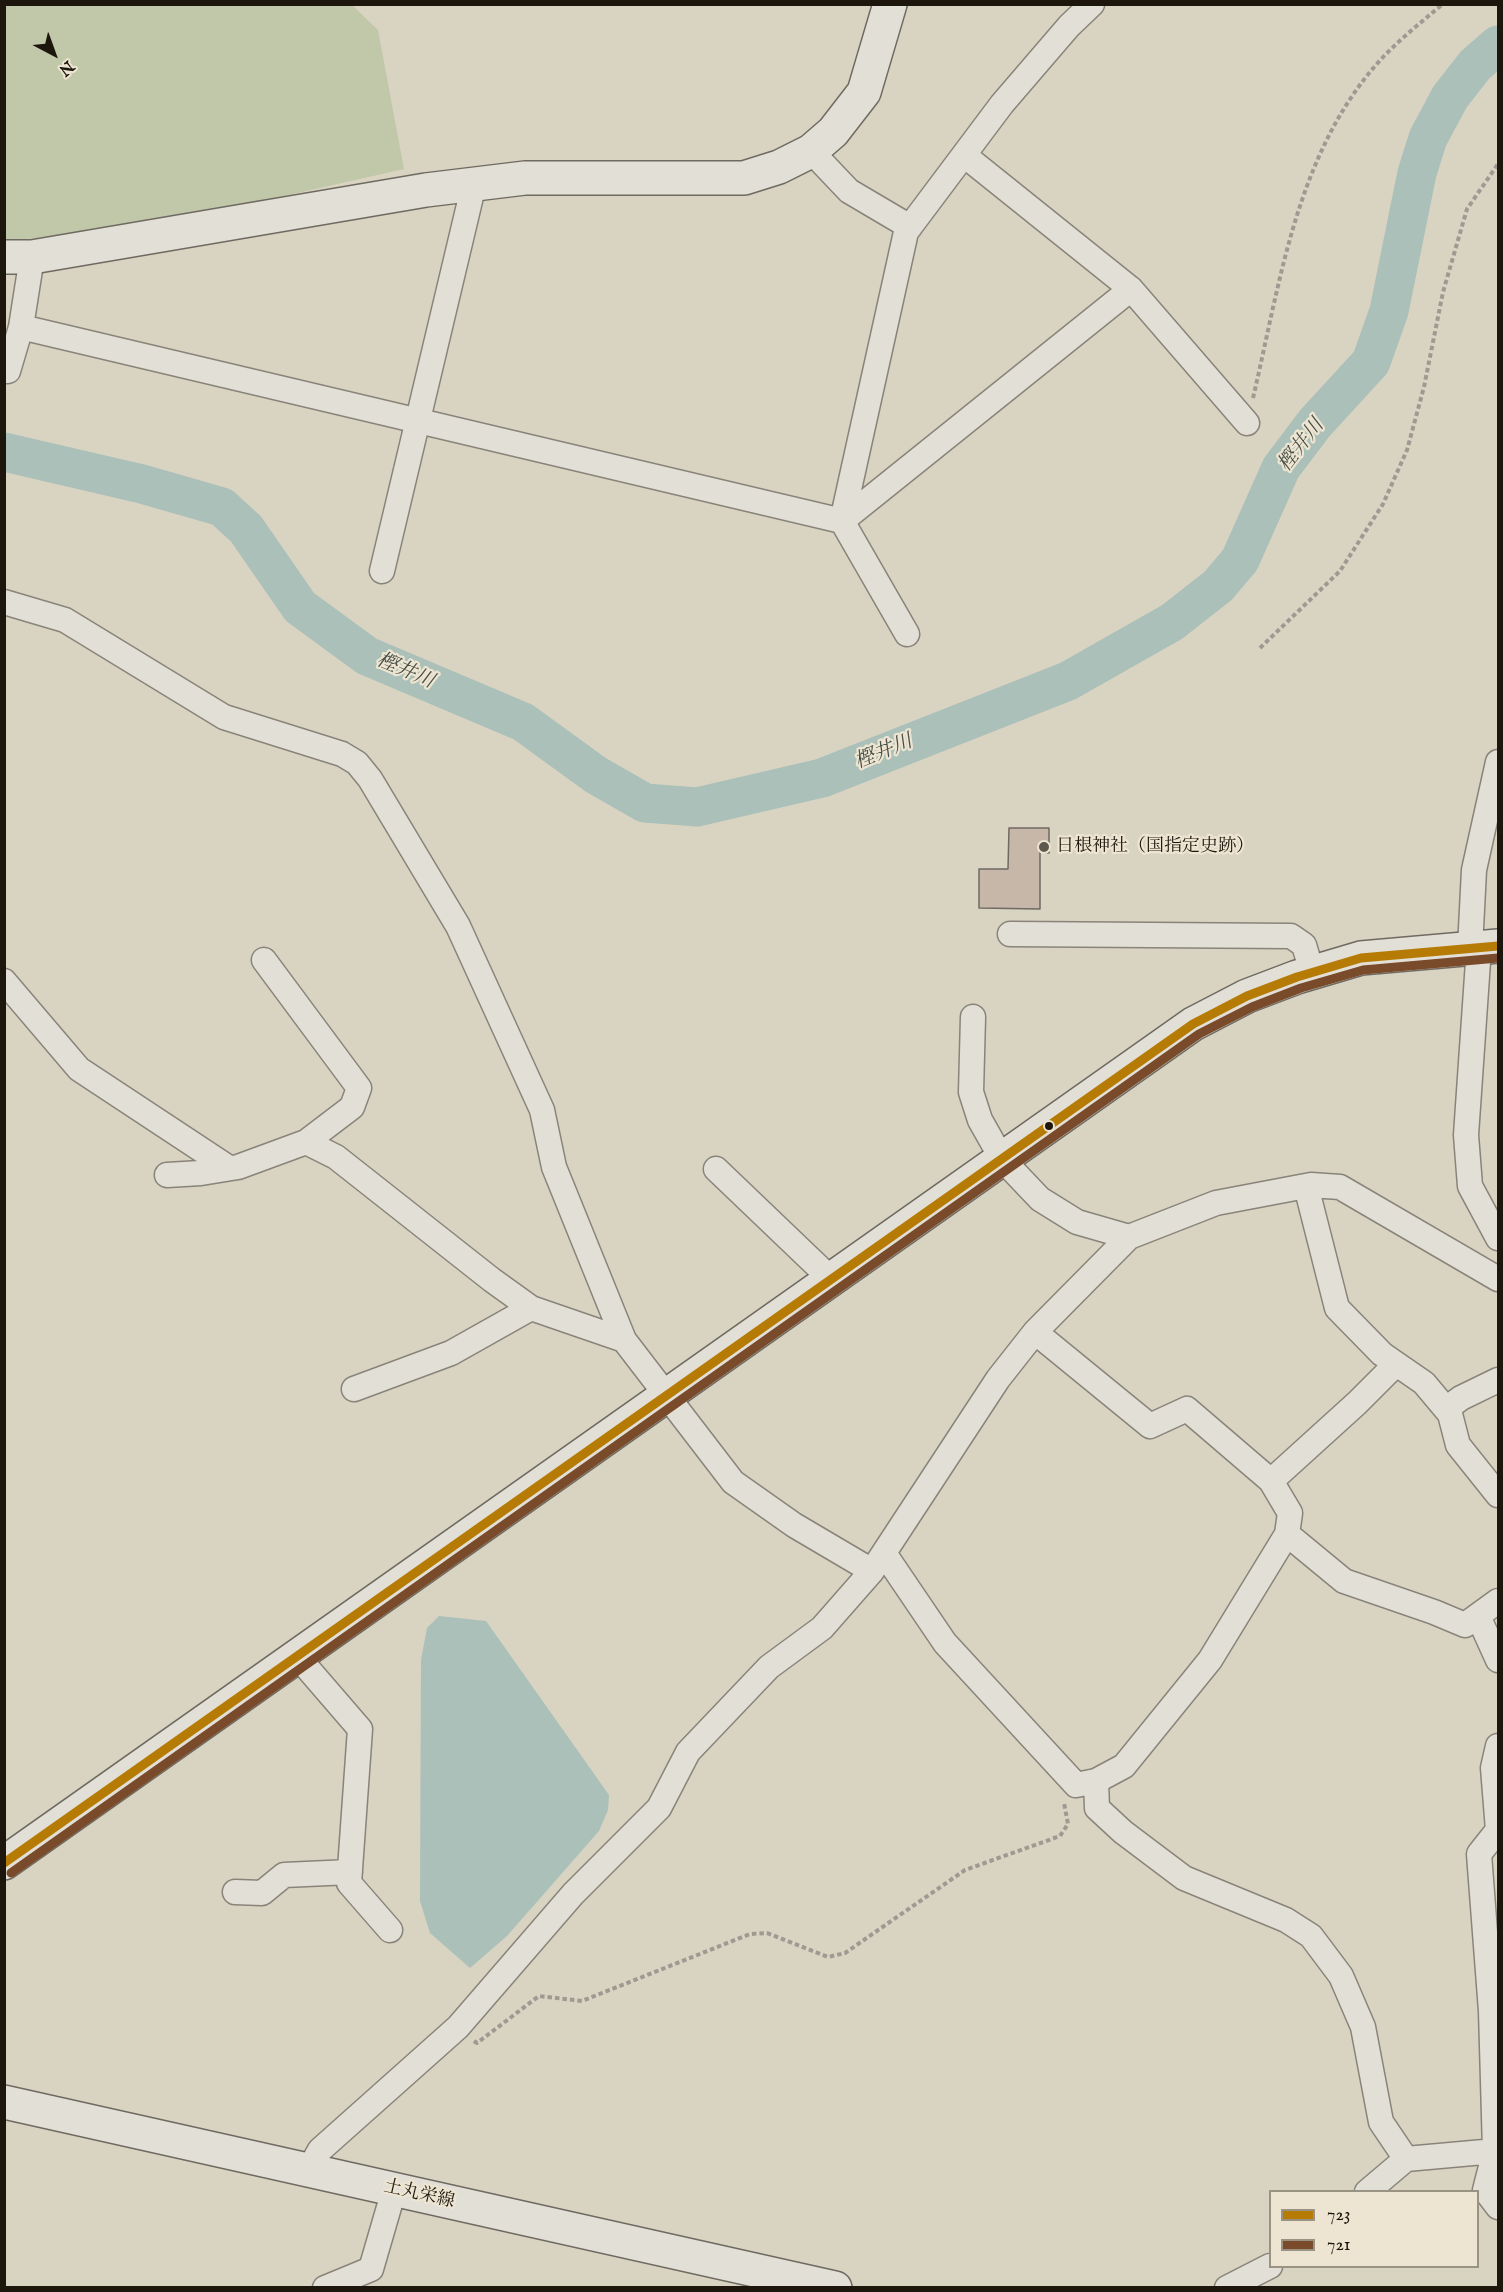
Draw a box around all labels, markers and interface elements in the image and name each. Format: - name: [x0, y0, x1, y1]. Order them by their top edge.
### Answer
- north arrow: [24, 24, 84, 84]
- text: N: [54, 55, 78, 80]
- water label: 樫井川: [1274, 415, 1330, 477]
- water label: 樫井川: [373, 649, 437, 695]
- water label: 樫井川: [852, 731, 916, 775]
- place label: 日根神社（国指定史跡）: [1056, 836, 1254, 858]
- marker: 日根神社（国指定史跡）: [1037, 840, 1051, 854]
- unlabelled marker: [1043, 1120, 1055, 1132]
- street label: 土丸栄線: [381, 2176, 457, 2214]
- legend: [1269, 2190, 1479, 2268]
- text: 723: [1327, 2204, 1351, 2227]
- text: 721: [1327, 2234, 1351, 2257]

